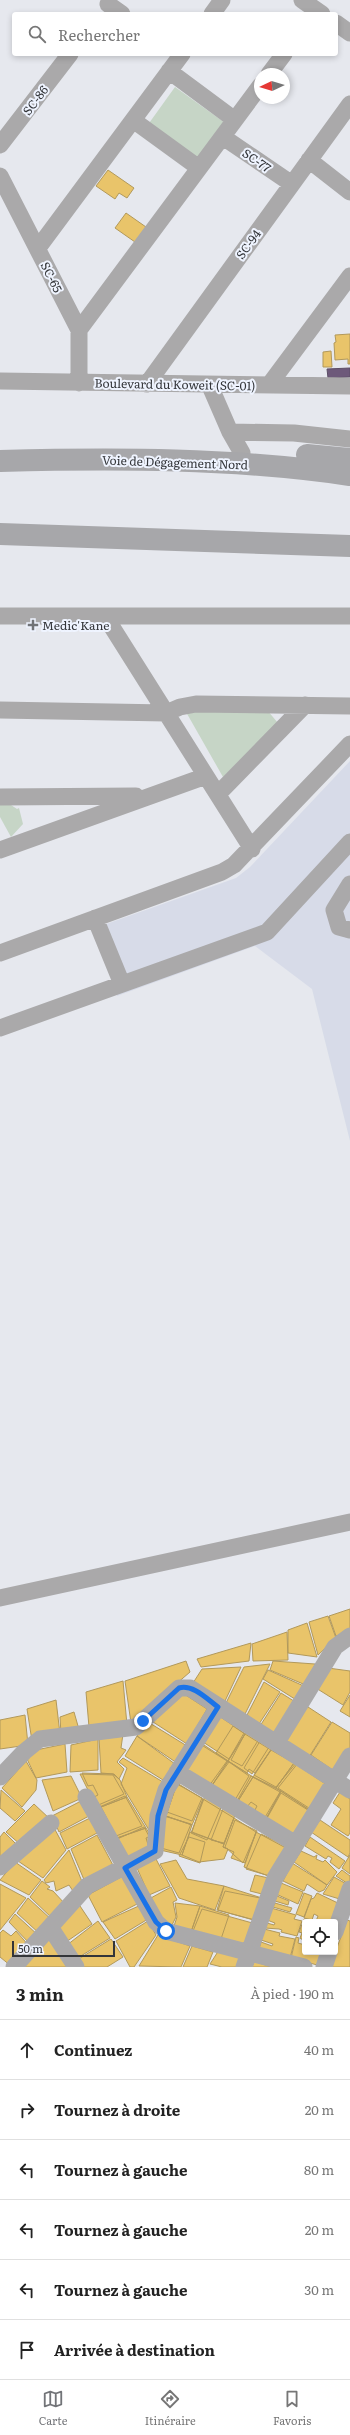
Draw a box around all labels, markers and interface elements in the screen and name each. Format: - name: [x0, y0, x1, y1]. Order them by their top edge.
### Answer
- search box: [12, 12, 338, 56]
- icon: search: [26, 23, 48, 45]
- text: Rechercher: [58, 23, 140, 46]
- north arrow: [254, 68, 290, 104]
- street label: SC-86: [18, 81, 52, 119]
- street label: SC-77: [239, 144, 275, 176]
- street label: SC-94: [231, 225, 265, 263]
- street label: SC-65: [37, 258, 67, 296]
- street label: Boulevard du Koweit (SC-01): [94, 374, 256, 394]
- street label: Voie de Dégagement Nord: [102, 450, 249, 474]
- place label: Medic'Kane: [42, 616, 110, 634]
- marker: Medic'Kane: [27, 619, 39, 631]
- route end: [134, 1712, 152, 1730]
- map controls: [302, 1919, 338, 1955]
- button: locate: [302, 1919, 338, 1955]
- route start: [157, 1922, 175, 1940]
- scale bar: [12, 1939, 115, 1958]
- text: 50 m: [18, 1940, 43, 1956]
- text: 3 min: [16, 1981, 64, 2006]
- text: À pied · 190 m: [250, 1984, 334, 2003]
- text: Continuez: [54, 2038, 132, 2061]
- icon: ahead: [16, 2039, 38, 2061]
- text: 40 m: [304, 2040, 334, 2059]
- text: Tournez à droite: [54, 2098, 180, 2121]
- icon: right: [16, 2099, 38, 2121]
- text: 20 m: [305, 2100, 334, 2119]
- text: Tournez à gauche: [54, 2158, 187, 2181]
- icon: left: [16, 2159, 38, 2181]
- text: 80 m: [304, 2160, 334, 2179]
- text: Tournez à gauche: [54, 2218, 187, 2241]
- icon: left: [16, 2219, 38, 2241]
- text: 20 m: [305, 2220, 334, 2239]
- text: Tournez à gauche: [54, 2278, 187, 2301]
- icon: left: [16, 2279, 38, 2301]
- text: 30 m: [304, 2280, 334, 2299]
- text: Arrivée à destination: [54, 2338, 215, 2361]
- icon: arrive: [16, 2339, 38, 2361]
- tab: Carte: [39, 2388, 67, 2428]
- tab: Itinéraire: [145, 2388, 196, 2428]
- tab: Favoris: [273, 2388, 311, 2428]

